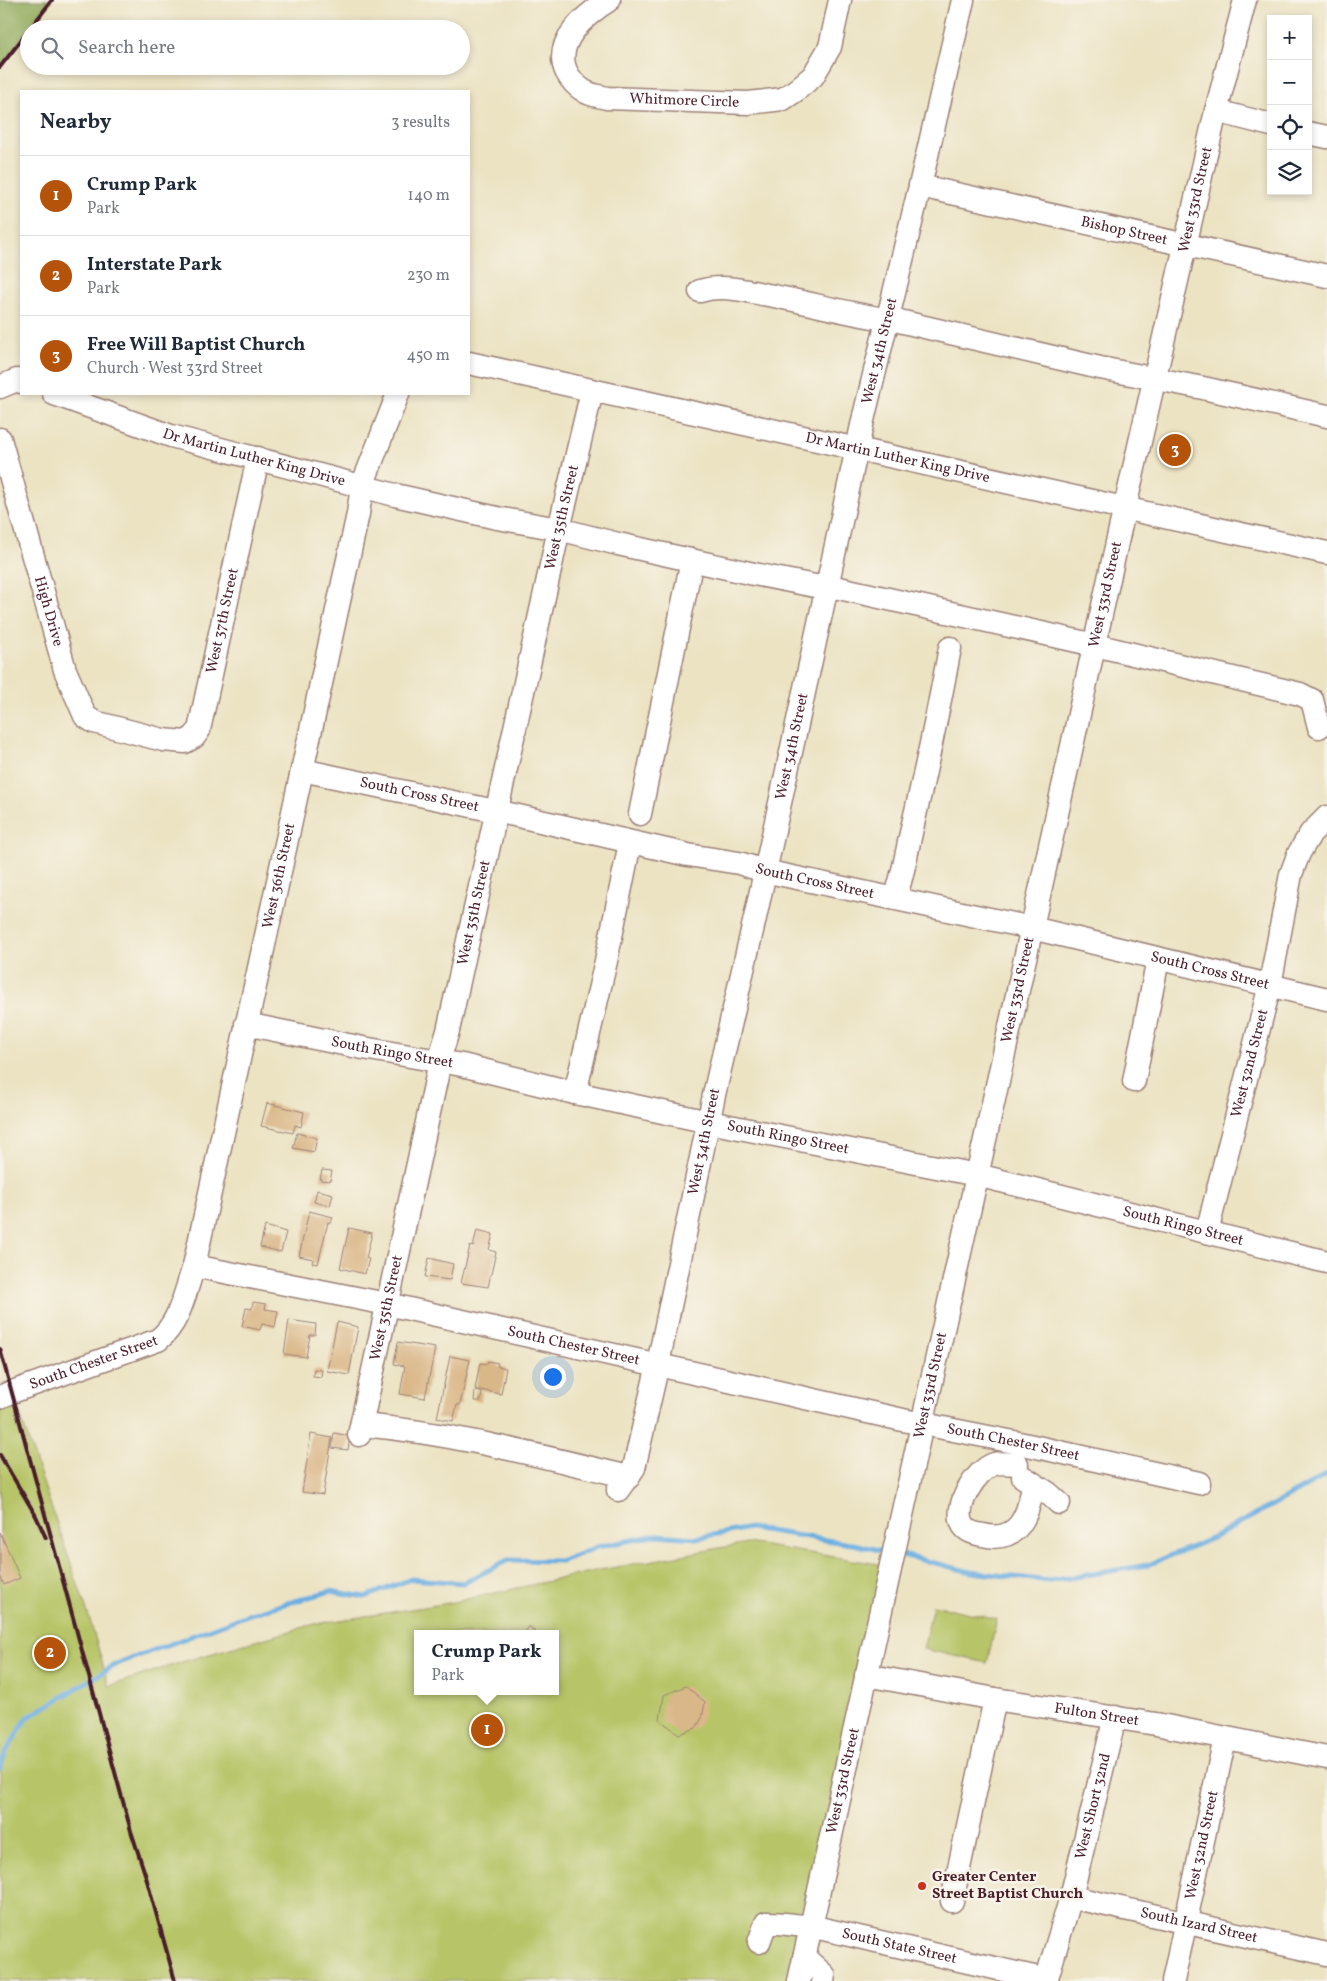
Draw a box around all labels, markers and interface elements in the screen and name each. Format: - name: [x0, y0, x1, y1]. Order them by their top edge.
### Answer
- map controls: [1267, 15, 1312, 195]
- button: +: [1267, 15, 1312, 60]
- search box: [20, 20, 470, 75]
- icon: search: [38, 34, 66, 62]
- text: Search here: [78, 35, 175, 61]
- button: −: [1267, 60, 1312, 105]
- street label: Whitmore Circle: [629, 88, 740, 113]
- button: locate: [1267, 105, 1312, 150]
- text: Nearby: [40, 108, 111, 137]
- text: 3 results: [391, 112, 450, 134]
- street label: West 33rd Street: [1173, 145, 1218, 255]
- button: layers: [1267, 150, 1312, 195]
- text: Crump Park: [87, 172, 197, 198]
- text: 1: [53, 185, 59, 207]
- text: 140 m: [408, 185, 450, 207]
- text: Park: [87, 198, 120, 220]
- street label: Bishop Street: [1079, 211, 1169, 251]
- text: Interstate Park: [87, 252, 222, 278]
- text: 2: [52, 265, 60, 287]
- text: 230 m: [407, 265, 450, 287]
- text: Park: [87, 278, 120, 300]
- street label: West 34th Street: [857, 296, 903, 406]
- text: Free Will Baptist Church: [87, 332, 305, 358]
- text: 3: [52, 345, 60, 367]
- text: 450 m: [407, 345, 450, 367]
- text: Church · West 33rd Street: [87, 358, 263, 380]
- street label: Dr Martin Luther King Drive: [159, 423, 348, 492]
- street label: Dr Martin Luther King Drive: [803, 427, 992, 489]
- pin: 3: [1159, 431, 1191, 469]
- street label: West 35th Street: [540, 463, 584, 572]
- street label: West 33rd Street: [1084, 539, 1127, 650]
- street label: West 37th Street: [201, 566, 244, 675]
- street label: High Drive: [29, 574, 68, 649]
- street label: West 34th Street: [770, 691, 814, 802]
- street label: South Cross Street: [358, 772, 481, 818]
- street label: West 36th Street: [257, 821, 301, 931]
- street label: West 35th Street: [452, 858, 496, 967]
- street label: South Cross Street: [752, 858, 876, 905]
- street label: West 33rd Street: [996, 935, 1040, 1045]
- street label: South Cross Street: [1148, 946, 1271, 995]
- street label: West 32nd Street: [1226, 1007, 1274, 1120]
- street label: South Ringo Street: [329, 1031, 455, 1074]
- street label: West 34th Street: [683, 1086, 726, 1197]
- street label: South Ringo Street: [725, 1115, 851, 1160]
- street label: South Ringo Street: [1121, 1201, 1246, 1251]
- street label: West 35th Street: [365, 1253, 408, 1363]
- street label: South Chester Street: [505, 1321, 642, 1371]
- street label: South Chester Street: [27, 1330, 161, 1395]
- street label: West 33rd Street: [909, 1330, 953, 1440]
- your location: [540, 1364, 566, 1390]
- street label: South Chester Street: [945, 1418, 1082, 1467]
- popup: [414, 1630, 559, 1695]
- pin: 2: [34, 1634, 66, 1672]
- text: Crump Park: [431, 1639, 542, 1665]
- text: Park: [431, 1665, 464, 1687]
- street label: Fulton Street: [1053, 1698, 1140, 1732]
- pin: 1: [471, 1711, 503, 1749]
- street label: West 33rd Street: [821, 1726, 865, 1836]
- street label: West Short 32nd: [1070, 1751, 1116, 1862]
- street label: West 32nd Street: [1180, 1788, 1224, 1902]
- place label: Greater Center Street Baptist Church: [932, 1867, 1083, 1905]
- marker: Greater Center Street Baptist Church: [916, 1880, 928, 1892]
- street label: South Izard Street: [1138, 1902, 1259, 1949]
- street label: South State Street: [840, 1923, 959, 1970]

